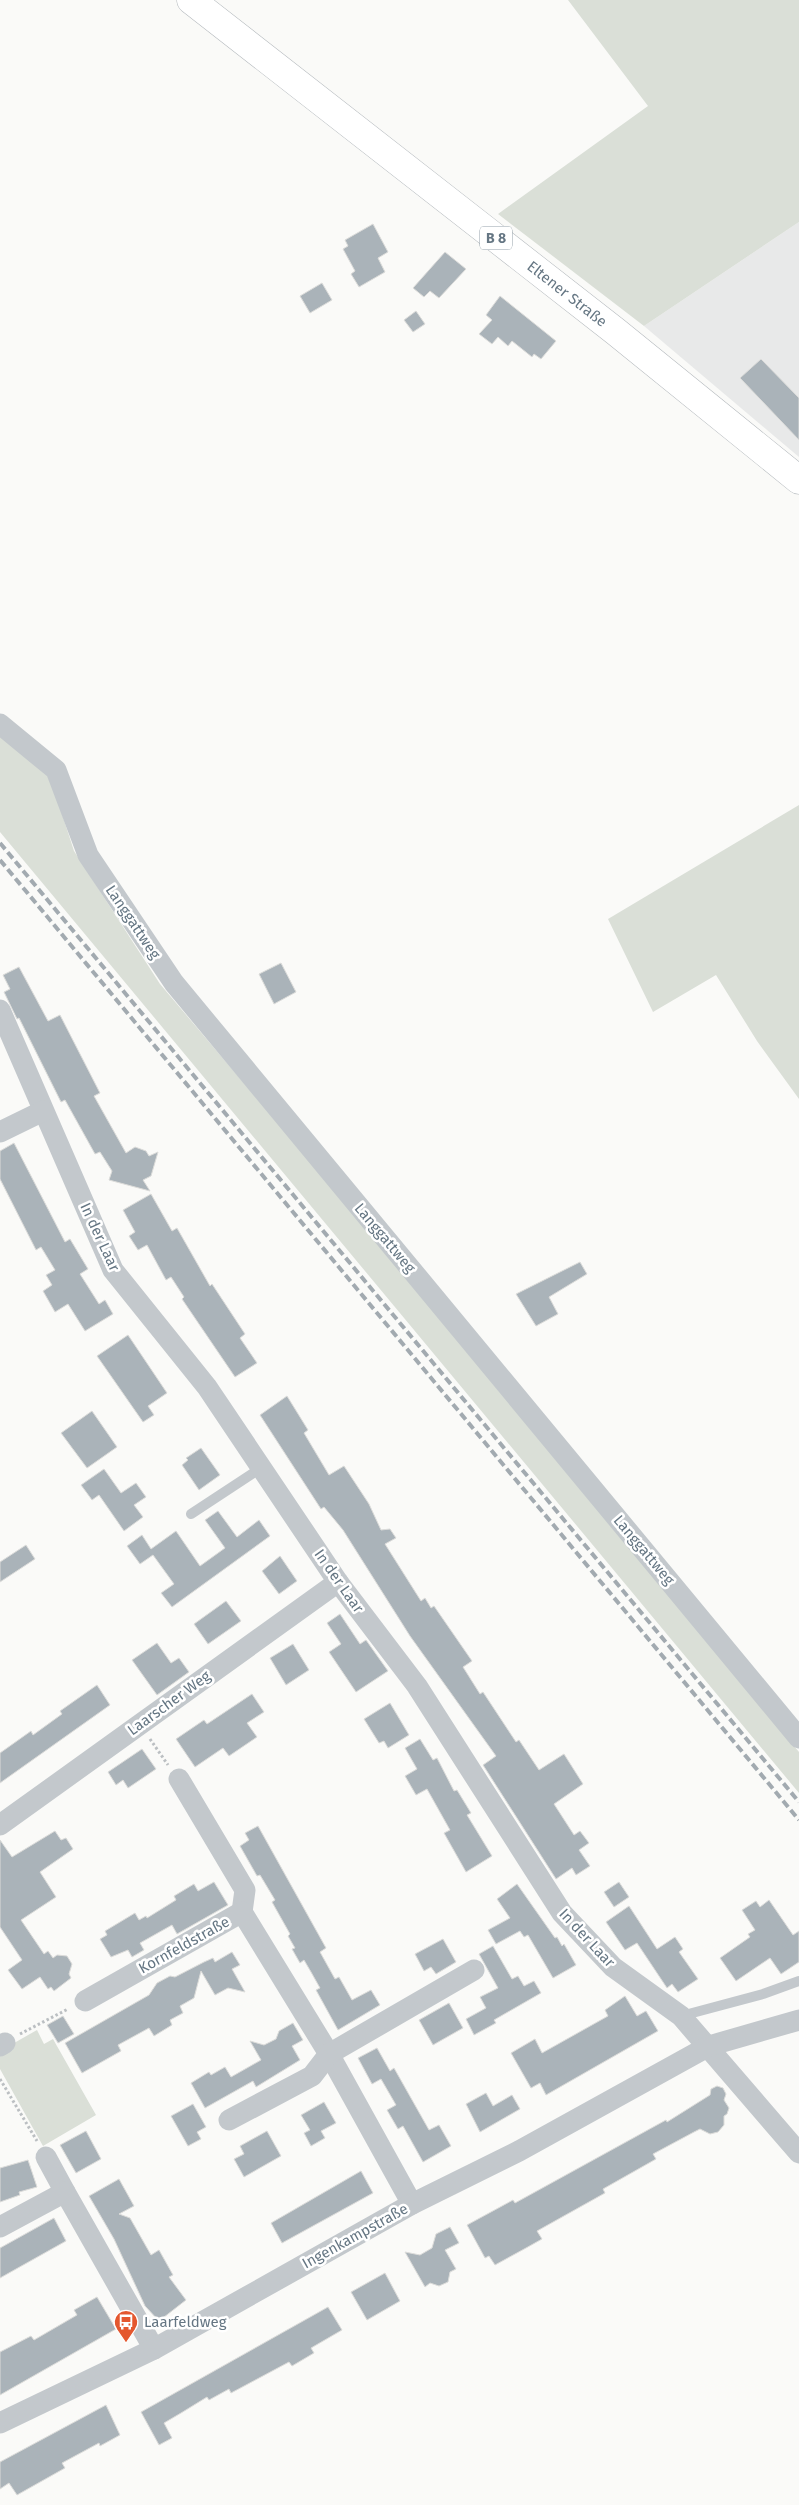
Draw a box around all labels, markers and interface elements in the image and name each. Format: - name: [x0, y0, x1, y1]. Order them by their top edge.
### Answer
- road number: B 8: [480, 227, 512, 250]
- street label: Eltener Straße: [523, 257, 611, 331]
- street label: Langgattweg: [102, 882, 164, 963]
- street label: In der Laar: [76, 1200, 124, 1274]
- street label: Langgattweg: [351, 1200, 419, 1277]
- street label: Langgattweg: [610, 1512, 678, 1589]
- street label: In der Laar: [311, 1546, 368, 1616]
- street label: Laarscher Weg: [124, 1667, 214, 1739]
- street label: In der Laar: [555, 1905, 619, 1971]
- street label: Kornfeldstraße: [135, 1913, 233, 1977]
- street label: Ingenkampstraße: [299, 2200, 411, 2272]
- bus stop icon: Laarfeldweg: [113, 2309, 139, 2343]
- place label: Laarfeldweg: [144, 2313, 227, 2331]

